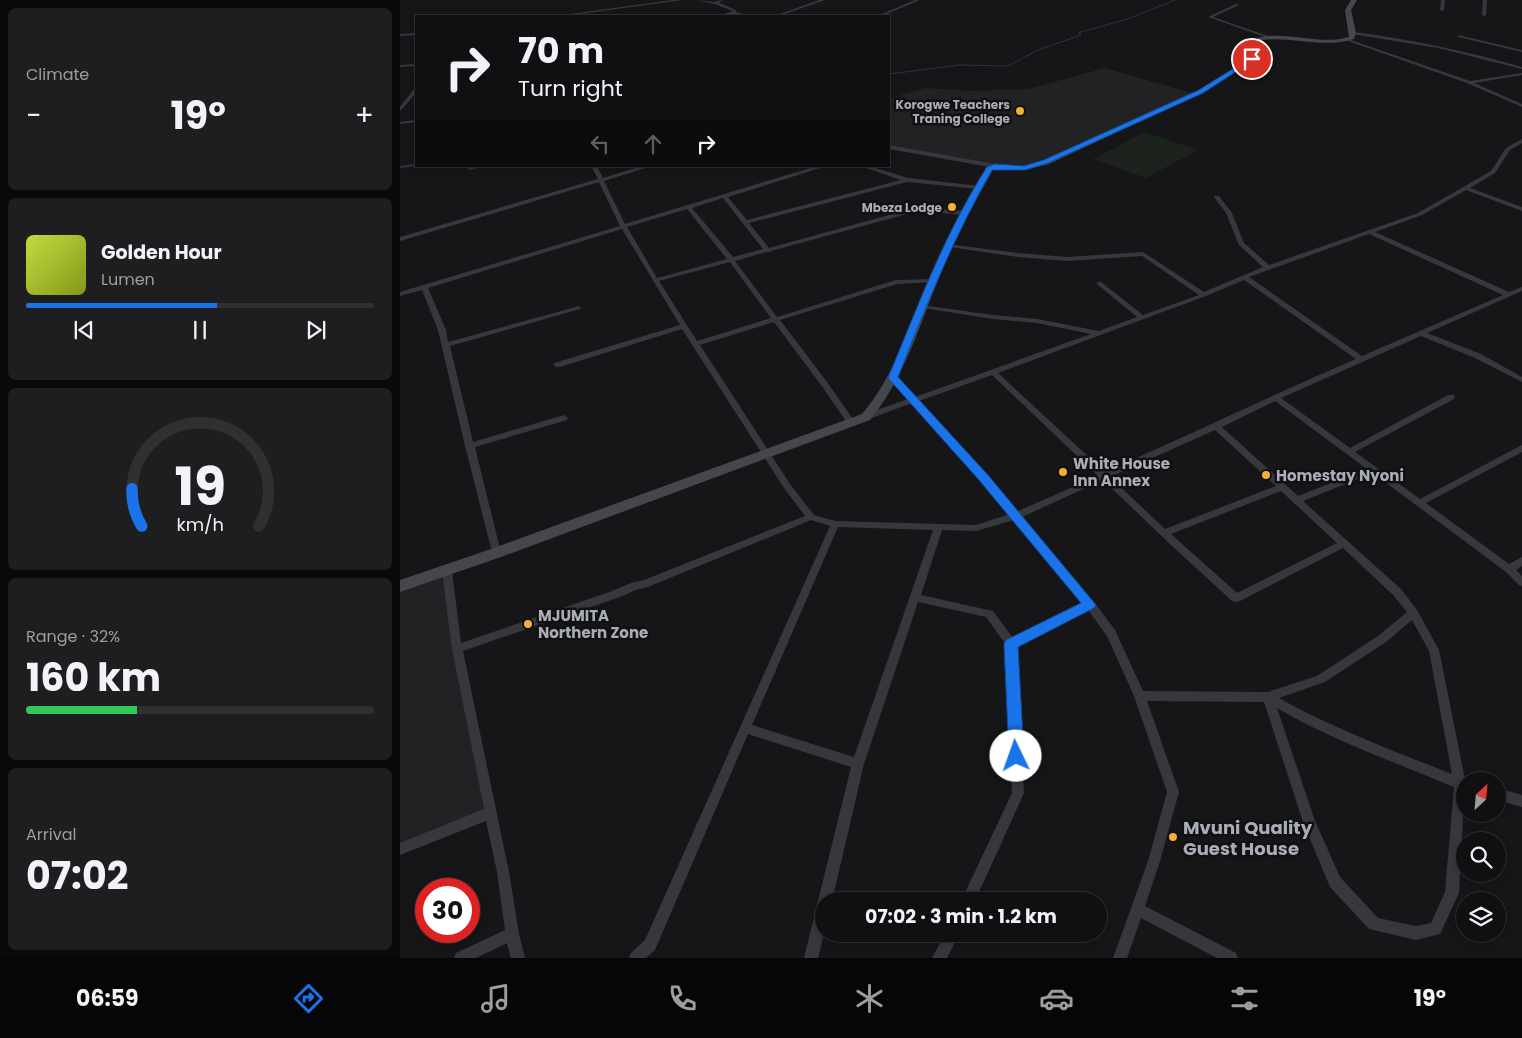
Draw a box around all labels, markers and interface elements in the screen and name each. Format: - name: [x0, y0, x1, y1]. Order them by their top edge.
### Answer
- text: 70 m: [518, 26, 604, 75]
- icon: right: [435, 35, 500, 100]
- pin: [1231, 38, 1273, 80]
- icon: arrive: [1238, 45, 1266, 73]
- text: Climate: [26, 63, 89, 86]
- text: Turn right: [518, 73, 623, 104]
- text: 19°: [171, 89, 226, 142]
- text: −: [26, 96, 41, 135]
- text: +: [355, 96, 374, 135]
- place label: Korogwe Teachers Traning College: [896, 96, 1011, 127]
- marker: Korogwe Teachers Traning College: [1014, 105, 1026, 117]
- icon: left: [586, 130, 614, 158]
- icon: ahead: [639, 130, 667, 158]
- icon: right: [692, 130, 720, 158]
- place label: Mbeza Lodge: [862, 199, 943, 216]
- marker: Mbeza Lodge: [946, 201, 958, 213]
- text: Golden Hour: [101, 239, 222, 266]
- text: Lumen: [101, 268, 155, 291]
- icon: previous: [70, 316, 98, 344]
- icon: pause: [186, 316, 214, 344]
- icon: next: [302, 316, 330, 344]
- text: 19: [174, 450, 226, 523]
- place label: White House Inn Annex: [1073, 453, 1170, 491]
- place label: Homestay Nyoni: [1276, 465, 1404, 486]
- marker: White House Inn Annex: [1057, 466, 1069, 478]
- marker: Homestay Nyoni: [1260, 469, 1272, 481]
- text: km/h: [176, 512, 224, 537]
- place label: MJUMITA Northern Zone: [538, 605, 648, 643]
- marker: MJUMITA Northern Zone: [522, 618, 534, 630]
- text: Range · 32%: [26, 625, 120, 648]
- text: 160 km: [26, 651, 161, 704]
- position arrow: [989, 729, 1041, 781]
- north arrow: [1456, 772, 1506, 822]
- map controls: [1456, 772, 1506, 942]
- place label: Mvuni Quality Guest House: [1183, 815, 1313, 861]
- text: Arrival: [26, 823, 76, 846]
- marker: Mvuni Quality Guest House: [1167, 831, 1179, 843]
- button: search: [1456, 832, 1506, 882]
- text: 07:02: [26, 849, 128, 902]
- speed limit sign: 30: [415, 878, 480, 943]
- button: layers: [1456, 892, 1506, 942]
- text: 07:02 · 3 min · 1.2 km: [865, 903, 1057, 930]
- icon: directions: [291, 981, 326, 1016]
- icon: music: [478, 981, 513, 1016]
- icon: phone: [665, 981, 700, 1016]
- icon: climate: [852, 981, 887, 1016]
- icon: car: [1039, 981, 1074, 1016]
- icon: filters: [1227, 981, 1262, 1016]
- text: 06:59: [76, 983, 139, 1014]
- text: 19°: [1414, 983, 1446, 1014]

